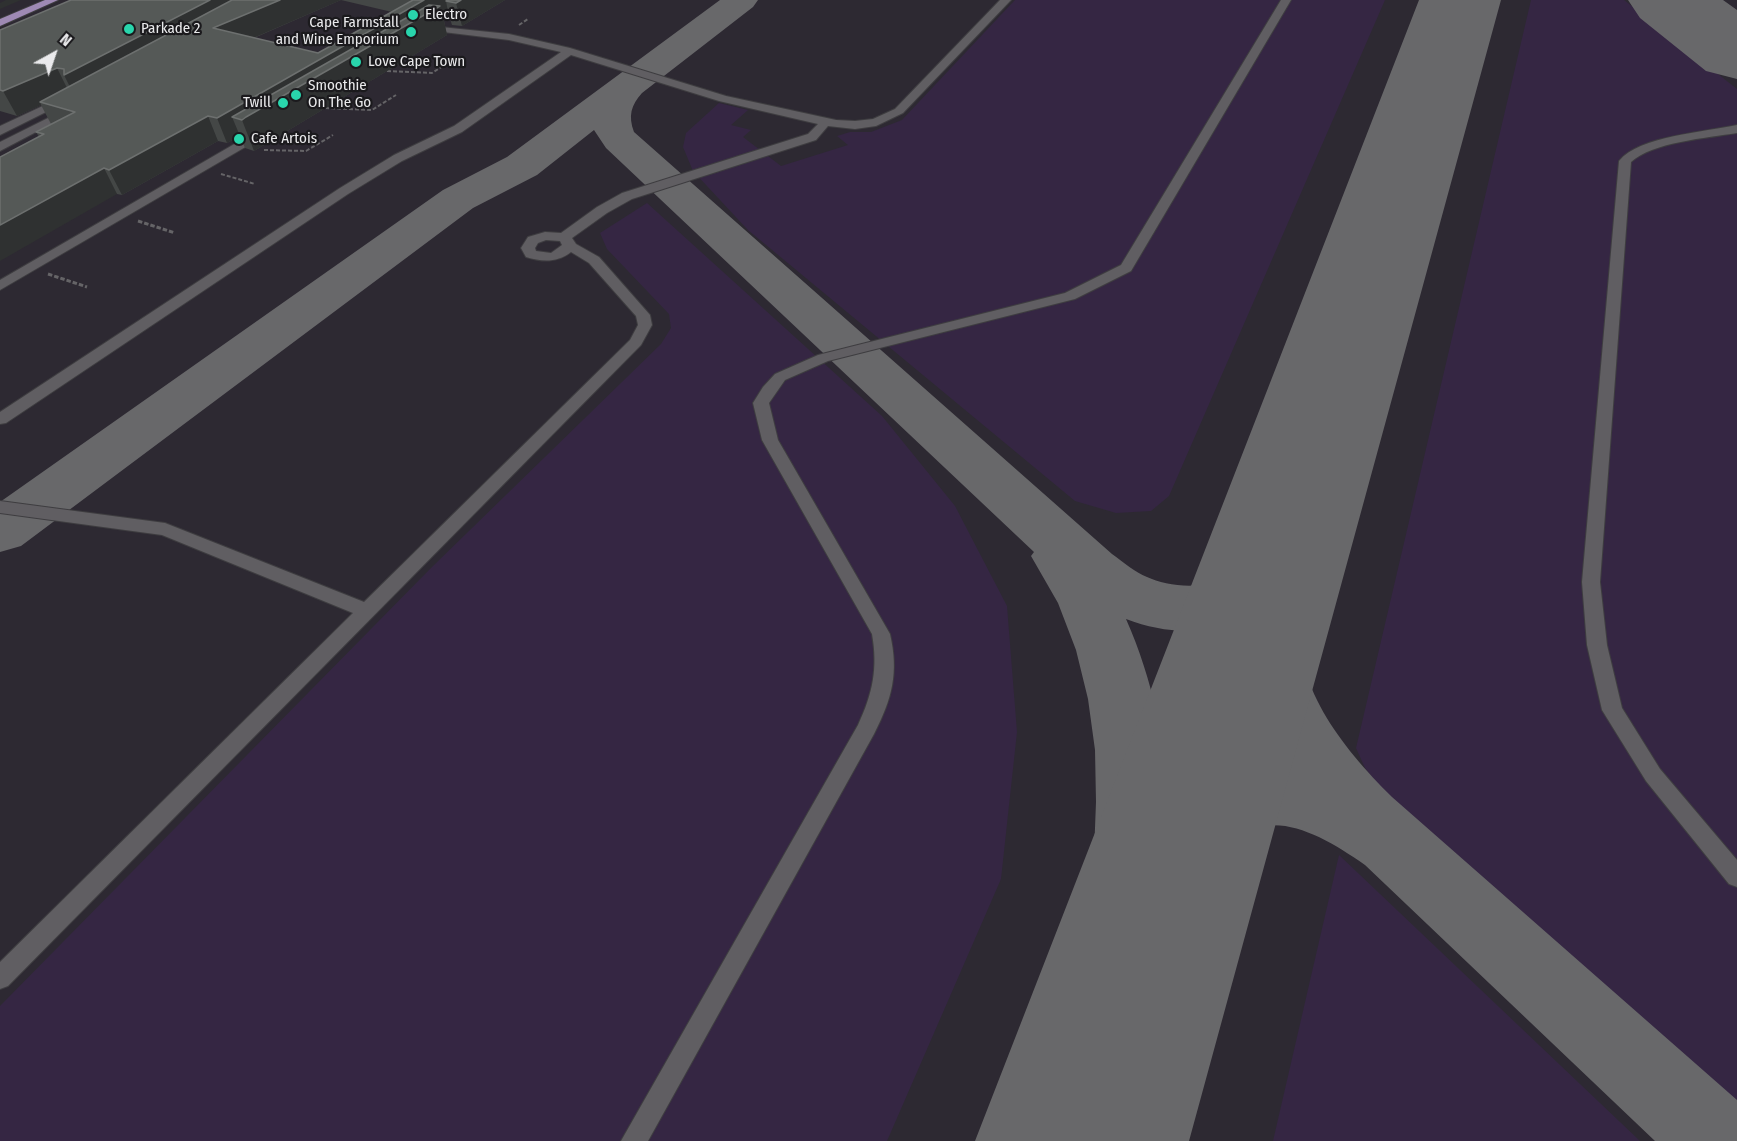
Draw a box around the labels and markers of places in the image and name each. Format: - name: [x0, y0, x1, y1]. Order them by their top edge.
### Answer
- place label: Electro: [425, 6, 467, 24]
- marker: Electro: [406, 8, 420, 22]
- place label: Cape Farmstall and Wine Emporium: [276, 14, 399, 49]
- place label: Parkade 2: [141, 20, 200, 38]
- marker: Parkade 2: [122, 22, 136, 36]
- marker: Cape Farmstall and Wine Emporium: [404, 25, 418, 39]
- place label: Love Cape Town: [368, 53, 465, 71]
- marker: Love Cape Town: [349, 55, 363, 69]
- place label: Smoothie On The Go: [308, 77, 371, 112]
- marker: Smoothie On The Go: [289, 88, 303, 102]
- place label: Twill: [243, 94, 271, 112]
- marker: Twill: [276, 96, 290, 110]
- place label: Cafe Artois: [251, 130, 317, 148]
- marker: Cafe Artois: [232, 132, 246, 146]

